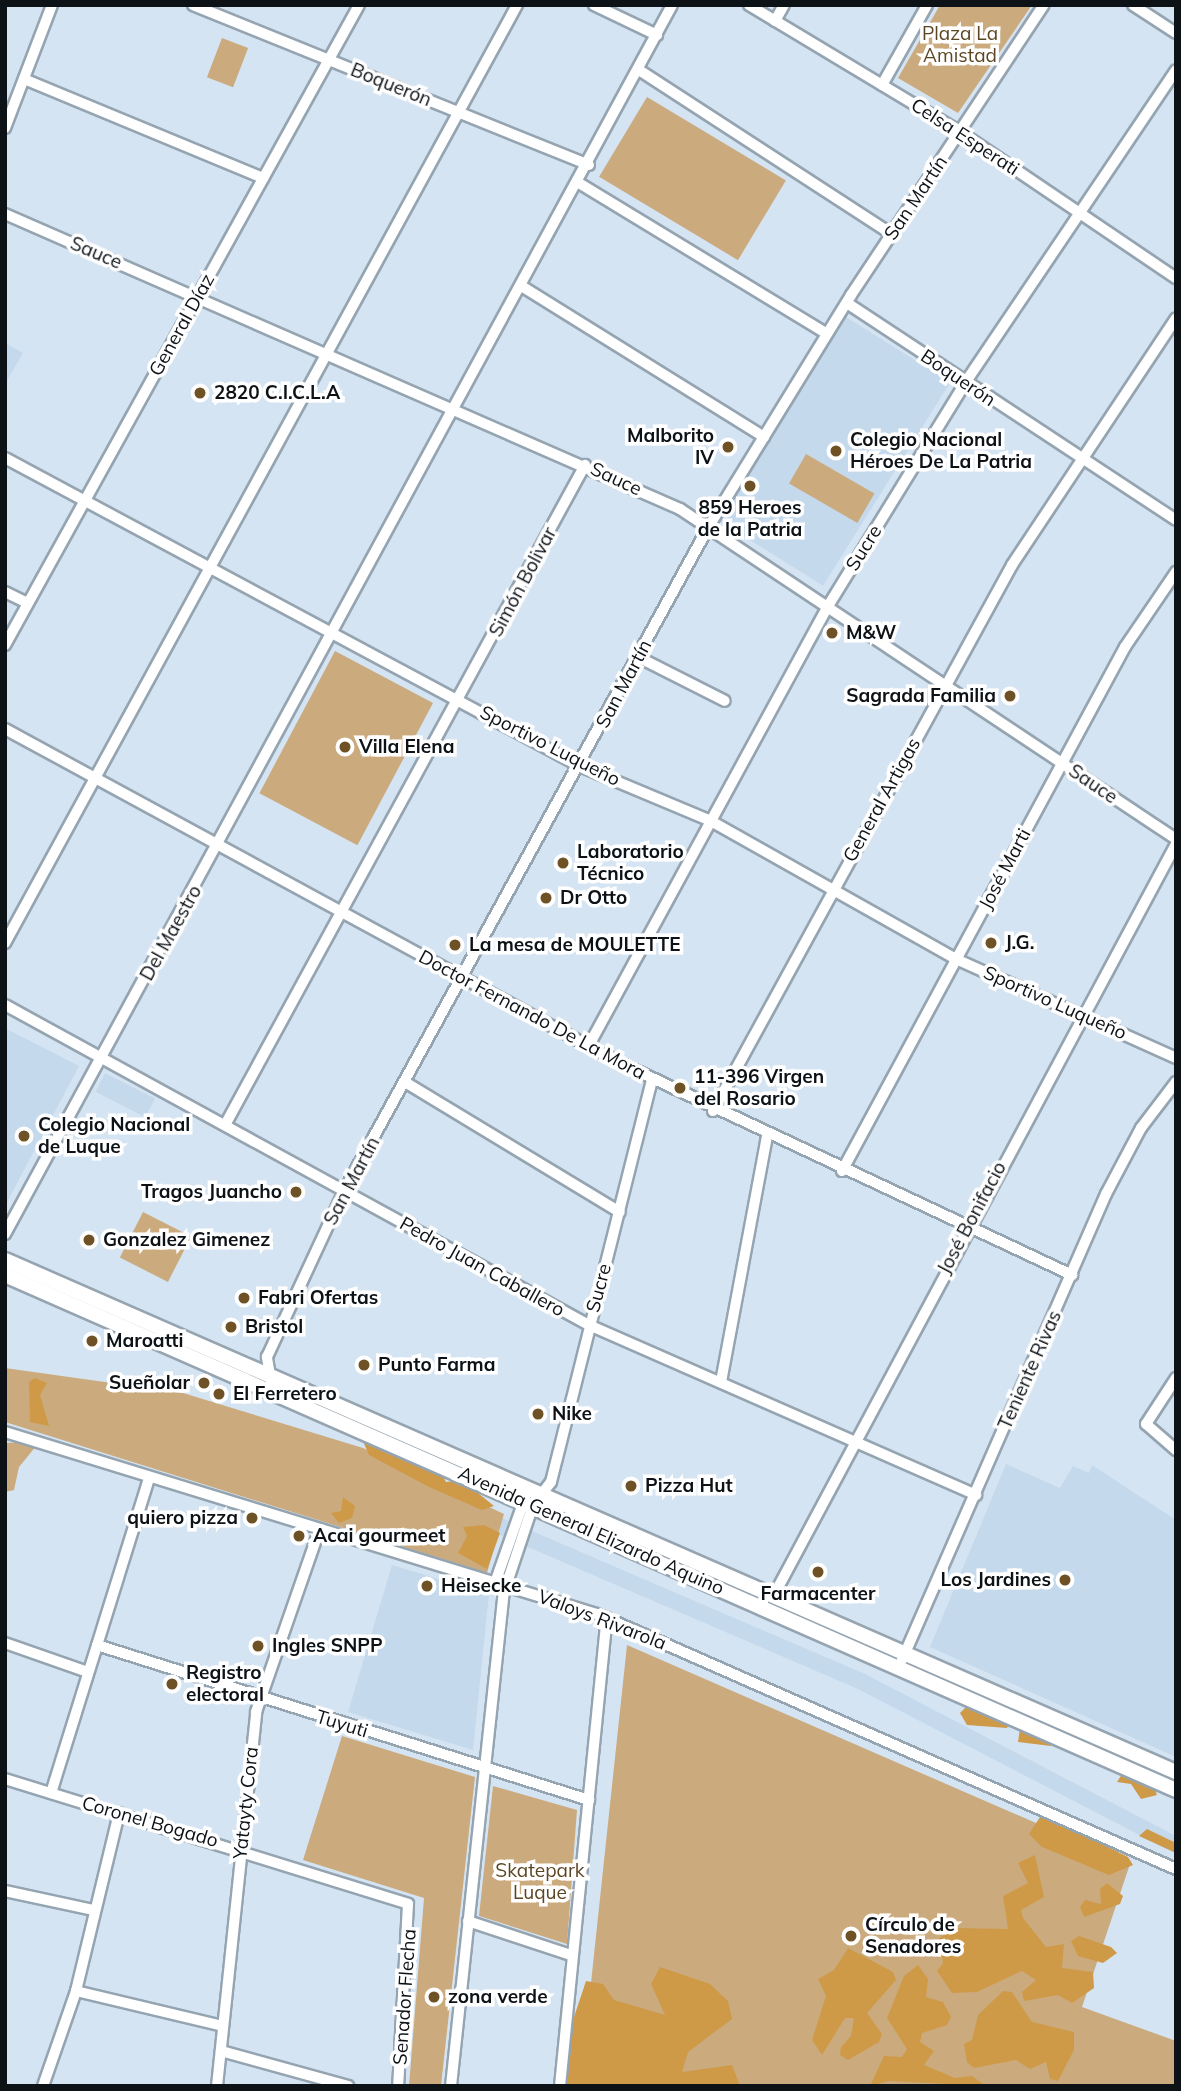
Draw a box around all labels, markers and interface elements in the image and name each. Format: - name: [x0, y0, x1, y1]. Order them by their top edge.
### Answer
- park label: Plaza La Amistad: [922, 23, 998, 67]
- street label: Boquerón: [347, 58, 435, 112]
- street label: Celsa Esperati: [907, 94, 1023, 180]
- street label: San Martín: [880, 152, 952, 244]
- street label: Sauce: [67, 232, 125, 274]
- street label: General Díaz: [145, 270, 219, 380]
- street label: Boquerón: [916, 345, 1000, 411]
- place label: 2820 C.I.C.L.A: [214, 382, 340, 404]
- marker: 2820 C.I.C.L.A: [192, 385, 208, 401]
- place label: Malborito IV: [627, 425, 714, 469]
- place label: Colegio Nacional Héroes De La Patria: [850, 429, 1032, 473]
- marker: Malborito IV: [720, 439, 736, 455]
- marker: Colegio Nacional Héroes De La Patria: [828, 443, 844, 459]
- street label: Sauce: [587, 457, 645, 501]
- marker: 859 Heroes de la Patria: [742, 478, 758, 494]
- place label: 859 Heroes de la Patria: [698, 497, 802, 541]
- street label: Sucre: [841, 521, 887, 575]
- street label: Simón Bolivar: [485, 523, 561, 641]
- place label: M&W: [846, 622, 896, 644]
- marker: M&W: [824, 625, 840, 641]
- street label: San Martín: [591, 636, 657, 732]
- place label: Sagrada Familia: [846, 685, 996, 707]
- marker: Sagrada Familia: [1002, 688, 1018, 704]
- street label: Sportivo Luqueño: [476, 701, 624, 791]
- street label: General Artigas: [839, 734, 925, 866]
- place label: Villa Elena: [359, 736, 454, 758]
- marker: Villa Elena: [337, 739, 353, 755]
- street label: Sauce: [1064, 760, 1122, 808]
- street label: José Marti: [974, 825, 1036, 913]
- place label: Laboratorio Técnico: [577, 841, 684, 885]
- marker: Laboratorio Técnico: [555, 855, 571, 871]
- street label: Del Maestro: [135, 881, 207, 985]
- place label: Dr Otto: [560, 887, 627, 909]
- marker: Dr Otto: [538, 890, 554, 906]
- place label: J.G.: [1005, 932, 1034, 954]
- place label: La mesa de MOULETTE: [469, 934, 680, 956]
- marker: J.G.: [983, 935, 999, 951]
- marker: La mesa de MOULETTE: [447, 937, 463, 953]
- street label: Doctor Fernando De La Mora: [415, 945, 649, 1085]
- street label: Sportivo Luqueño: [980, 961, 1130, 1045]
- place label: 11-396 Virgen del Rosario: [694, 1066, 824, 1110]
- marker: 11-396 Virgen del Rosario: [672, 1080, 688, 1096]
- place label: Colegio Nacional de Luque: [38, 1114, 190, 1158]
- marker: Colegio Nacional de Luque: [16, 1128, 32, 1144]
- street label: San Martín: [319, 1133, 385, 1229]
- street label: José Bonifacio: [933, 1158, 1011, 1278]
- place label: Tragos Juancho: [141, 1181, 282, 1203]
- marker: Tragos Juancho: [288, 1184, 304, 1200]
- street label: Pedro Juan Caballero: [396, 1212, 568, 1322]
- place label: Gonzalez Gimenez: [103, 1229, 270, 1251]
- marker: Gonzalez Gimenez: [81, 1232, 97, 1248]
- street label: Sucre: [582, 1261, 616, 1315]
- place label: Fabri Ofertas: [258, 1287, 378, 1309]
- marker: Fabri Ofertas: [236, 1290, 252, 1306]
- street label: Teniente Rivas: [994, 1307, 1066, 1433]
- place label: Bristol: [245, 1316, 303, 1338]
- marker: Bristol: [223, 1319, 239, 1335]
- place label: Maroatti: [106, 1330, 183, 1352]
- marker: Maroatti: [84, 1333, 100, 1349]
- place label: Punto Farma: [378, 1354, 495, 1376]
- marker: Punto Farma: [356, 1357, 372, 1373]
- place label: Sueñolar: [109, 1372, 190, 1394]
- marker: Sueñolar: [196, 1375, 212, 1391]
- place label: El Ferretero: [233, 1383, 337, 1405]
- marker: El Ferretero: [211, 1386, 227, 1402]
- place label: Nike: [552, 1403, 592, 1425]
- marker: Nike: [530, 1406, 546, 1422]
- street label: Avenida General Elizardo Aquino: [455, 1462, 727, 1600]
- place label: Pizza Hut: [645, 1475, 733, 1497]
- marker: Pizza Hut: [623, 1478, 639, 1494]
- place label: quiero pizza: [127, 1507, 238, 1529]
- marker: quiero pizza: [244, 1510, 260, 1526]
- place label: Acai gourmeet: [313, 1525, 446, 1547]
- marker: Acai gourmeet: [291, 1528, 307, 1544]
- marker: Farmacenter: [810, 1564, 826, 1580]
- place label: Los Jardines: [940, 1569, 1051, 1591]
- marker: Los Jardines: [1057, 1572, 1073, 1588]
- place label: Heisecke: [441, 1575, 521, 1597]
- marker: Heisecke: [419, 1578, 435, 1594]
- place label: Farmacenter: [761, 1583, 875, 1605]
- street label: Valoys Rivarola: [535, 1585, 669, 1655]
- place label: Ingles SNPP: [272, 1635, 383, 1657]
- marker: Ingles SNPP: [250, 1638, 266, 1654]
- place label: Registro electoral: [186, 1662, 264, 1706]
- marker: Registro electoral: [164, 1676, 180, 1692]
- street label: Tuyuti: [313, 1705, 371, 1743]
- street label: Yatayty Cora: [229, 1746, 263, 1860]
- street label: Coronel Bogado: [79, 1792, 221, 1852]
- park label: Skatepark Luque: [495, 1860, 585, 1904]
- place label: Círculo de Senadores: [865, 1914, 961, 1958]
- street label: Senador Flecha: [389, 1928, 421, 2066]
- marker: Círculo de Senadores: [843, 1928, 859, 1944]
- place label: zona verde: [448, 1986, 548, 2008]
- marker: zona verde: [426, 1989, 442, 2005]

